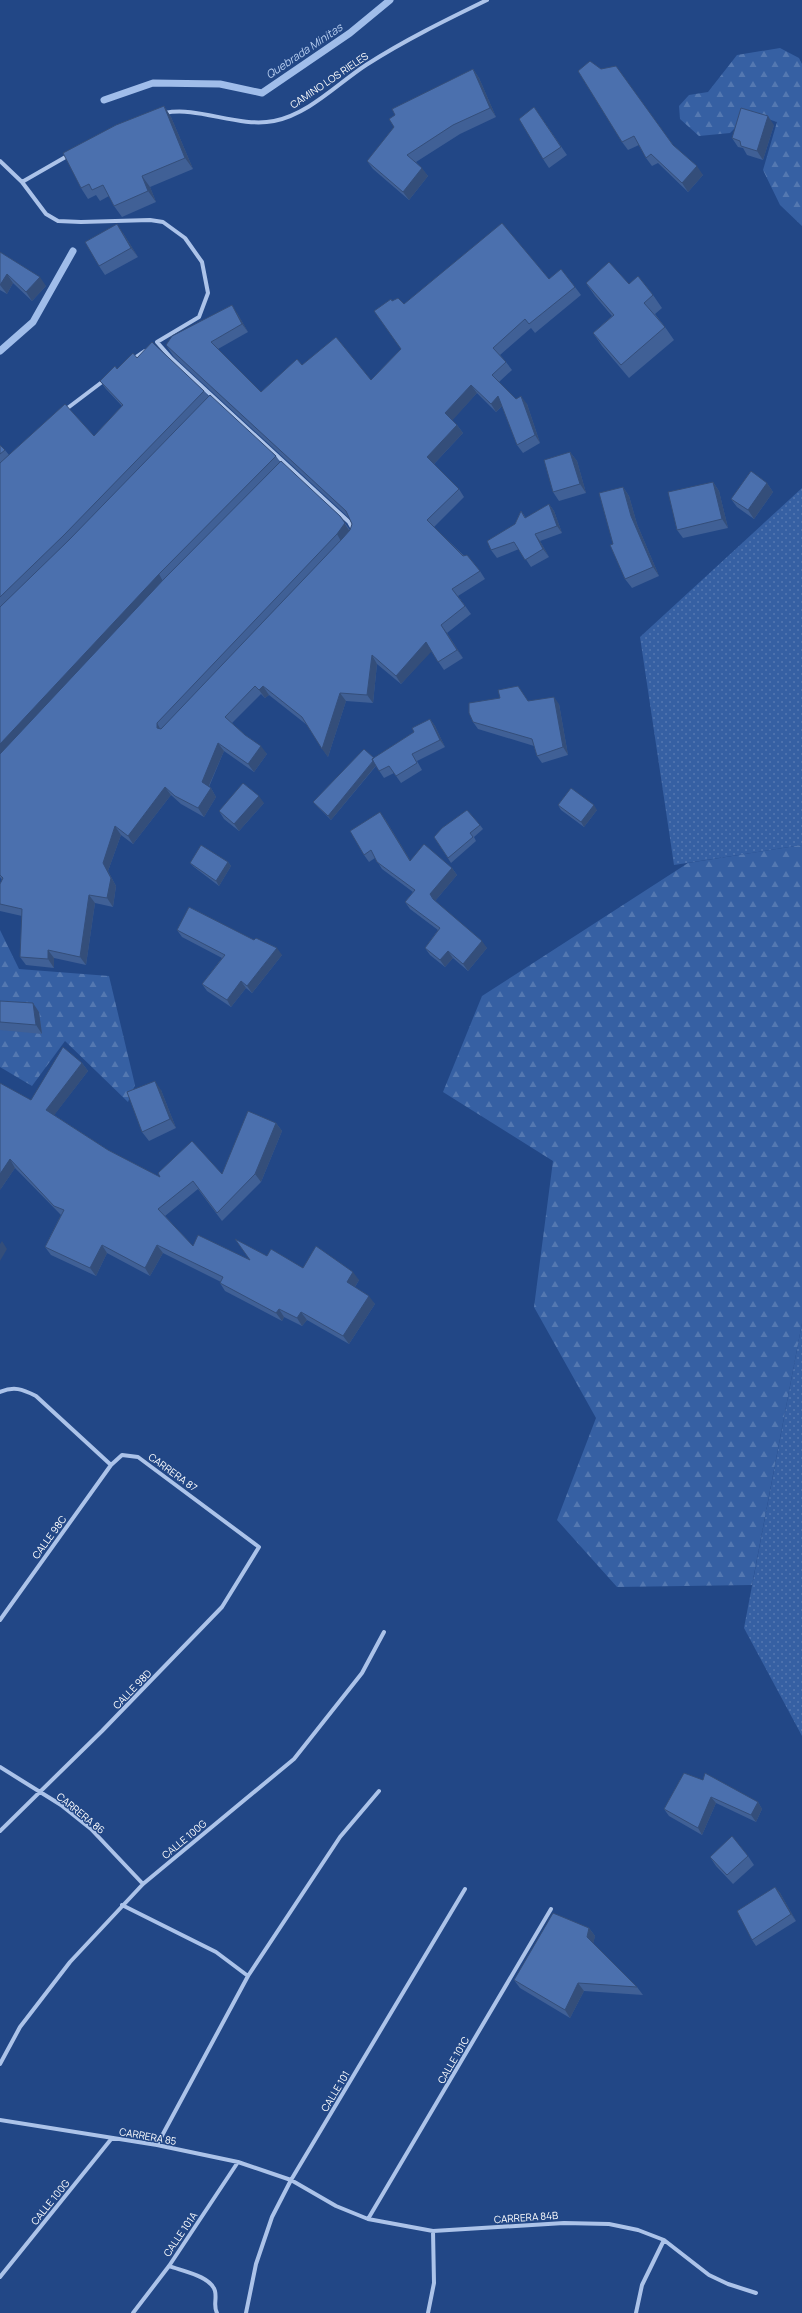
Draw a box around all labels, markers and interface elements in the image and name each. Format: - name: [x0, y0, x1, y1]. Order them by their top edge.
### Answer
- water label: Quebrada Minitas: [262, 19, 346, 82]
- street label: CAMINO LOS RIELES: [287, 49, 371, 111]
- street label: CARRERA 87: [146, 1450, 200, 1494]
- street label: CALLE 98C: [29, 1513, 69, 1561]
- street label: CALLE 98D: [110, 1666, 155, 1712]
- street label: CARRERA 86: [54, 1789, 108, 1837]
- street label: CALLE 100G: [159, 1816, 209, 1862]
- street label: CALLE 101C: [434, 2034, 472, 2086]
- street label: CALLE 101: [317, 2068, 353, 2114]
- street label: CARRERA 85: [118, 2124, 178, 2148]
- street label: CALLE 100G: [27, 2176, 73, 2228]
- street label: CALLE 101A: [160, 2208, 201, 2259]
- street label: CARRERA 84B: [494, 2208, 558, 2226]

